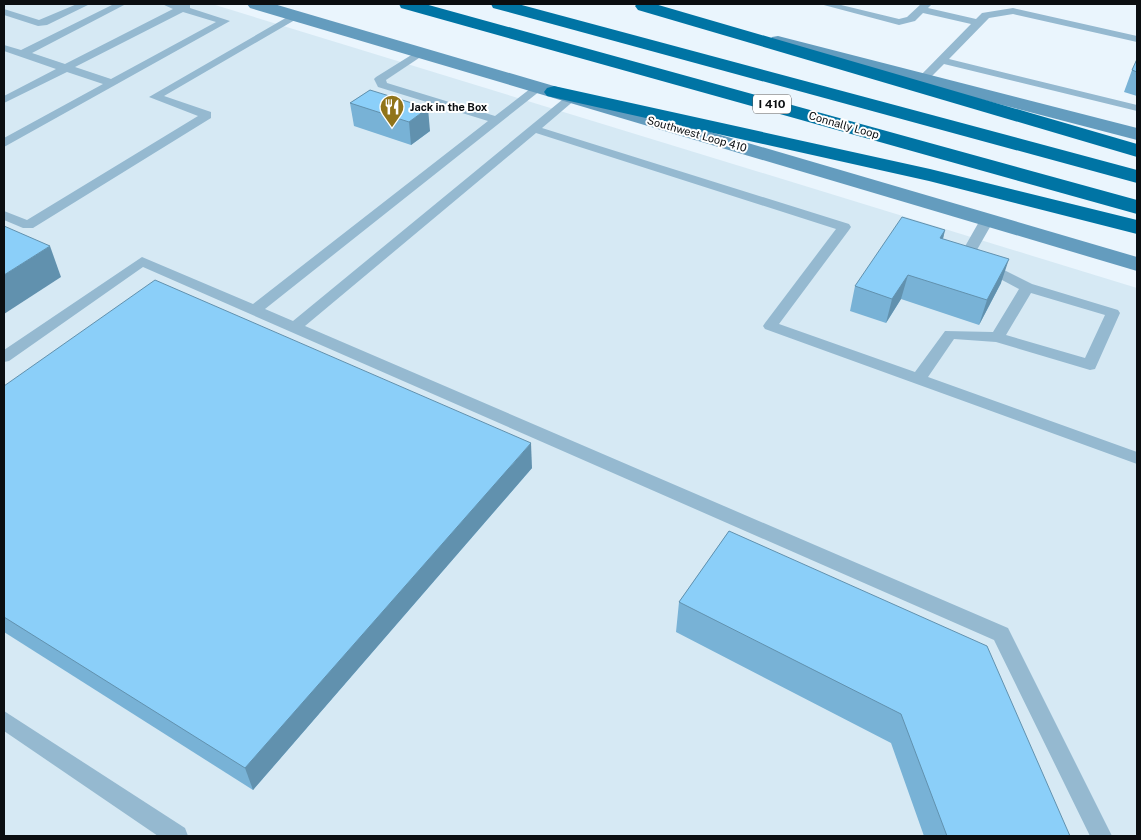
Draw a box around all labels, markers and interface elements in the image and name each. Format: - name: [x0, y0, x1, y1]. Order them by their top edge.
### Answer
- restaurant icon: Jack in the Box: [379, 94, 405, 128]
- road number: I 410: [753, 95, 791, 114]
- place label: Jack in the Box: [410, 101, 488, 113]
- street label: Connally Loop: [808, 109, 881, 141]
- street label: Southwest Loop 410: [646, 114, 749, 154]

